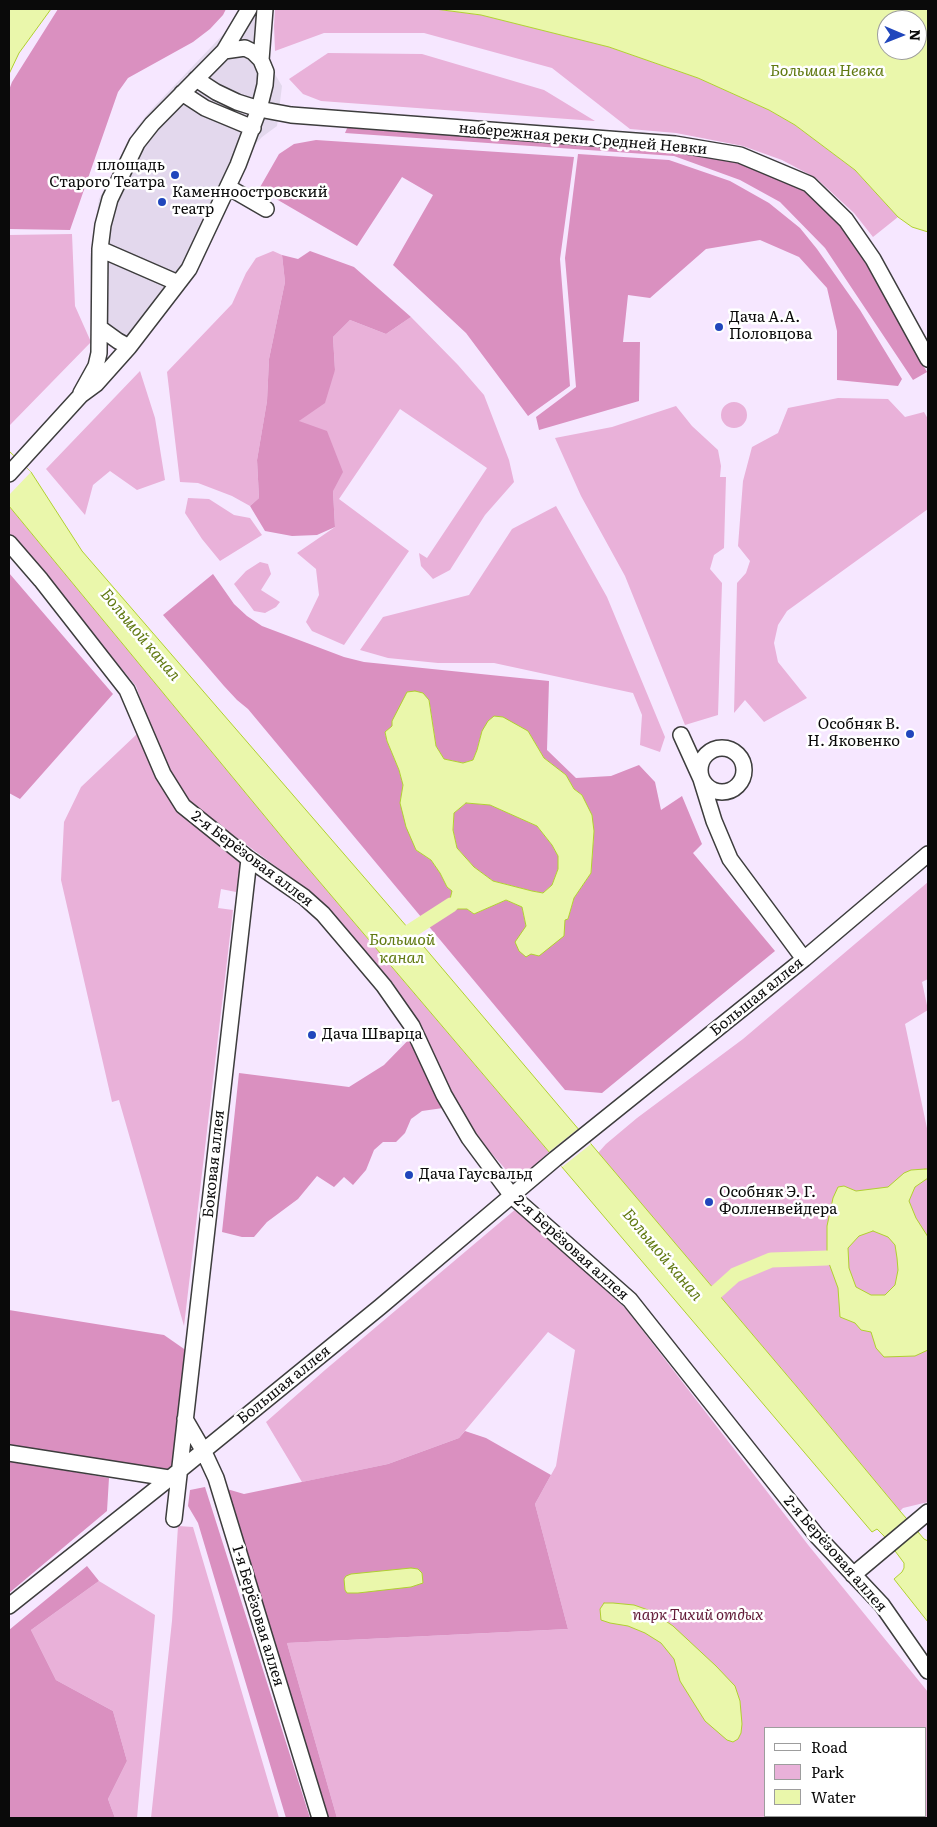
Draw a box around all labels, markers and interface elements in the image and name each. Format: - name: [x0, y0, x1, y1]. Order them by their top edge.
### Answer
- north arrow: [877, 10, 927, 60]
- text: N: [906, 29, 926, 41]
- water label: Большая Невка: [770, 61, 884, 81]
- street label: набережная реки Средней Невки: [458, 119, 708, 159]
- place label: площадь Старого Театра: [49, 157, 165, 192]
- marker: площадь Старого Театра: [169, 169, 181, 181]
- place label: Каменноостровский театр: [172, 184, 328, 219]
- marker: Каменноостровский театр: [156, 196, 168, 208]
- place label: Дача А.А. Половцова: [729, 309, 812, 344]
- marker: Дача А.А. Половцова: [713, 321, 725, 333]
- water label: Большой канал: [96, 585, 184, 685]
- place label: Особняк В. Н. Яковенко: [807, 716, 900, 751]
- marker: Особняк В. Н. Яковенко: [904, 728, 916, 740]
- street label: 2-я Берёзовая аллея: [187, 807, 317, 911]
- water label: Большой канал: [369, 930, 435, 968]
- street label: Большая аллея: [707, 954, 807, 1040]
- place label: Дача Шварца: [322, 1026, 423, 1044]
- marker: Дача Шварца: [306, 1029, 318, 1041]
- street label: Боковая аллея: [199, 1109, 229, 1219]
- place label: Дача Гаусвальд: [419, 1166, 533, 1184]
- marker: Дача Гаусвальд: [403, 1169, 415, 1181]
- place label: Особняк Э. Г. Фолленвейдера: [719, 1184, 837, 1219]
- street label: 2-я Берёзовая аллея: [510, 1192, 632, 1304]
- marker: Особняк Э. Г. Фолленвейдера: [703, 1196, 715, 1208]
- water label: Большой канал: [618, 1205, 706, 1305]
- street label: Большая аллея: [234, 1342, 334, 1428]
- street label: 2-я Берёзовая аллея: [780, 1492, 890, 1616]
- street label: 1-я Берёзовая аллея: [228, 1543, 288, 1689]
- park label: парк Тихий отдых: [633, 1607, 763, 1625]
- legend: [764, 1727, 927, 1817]
- text: Road: [811, 1735, 847, 1758]
- text: Park: [811, 1760, 844, 1783]
- text: Water: [811, 1785, 856, 1808]

